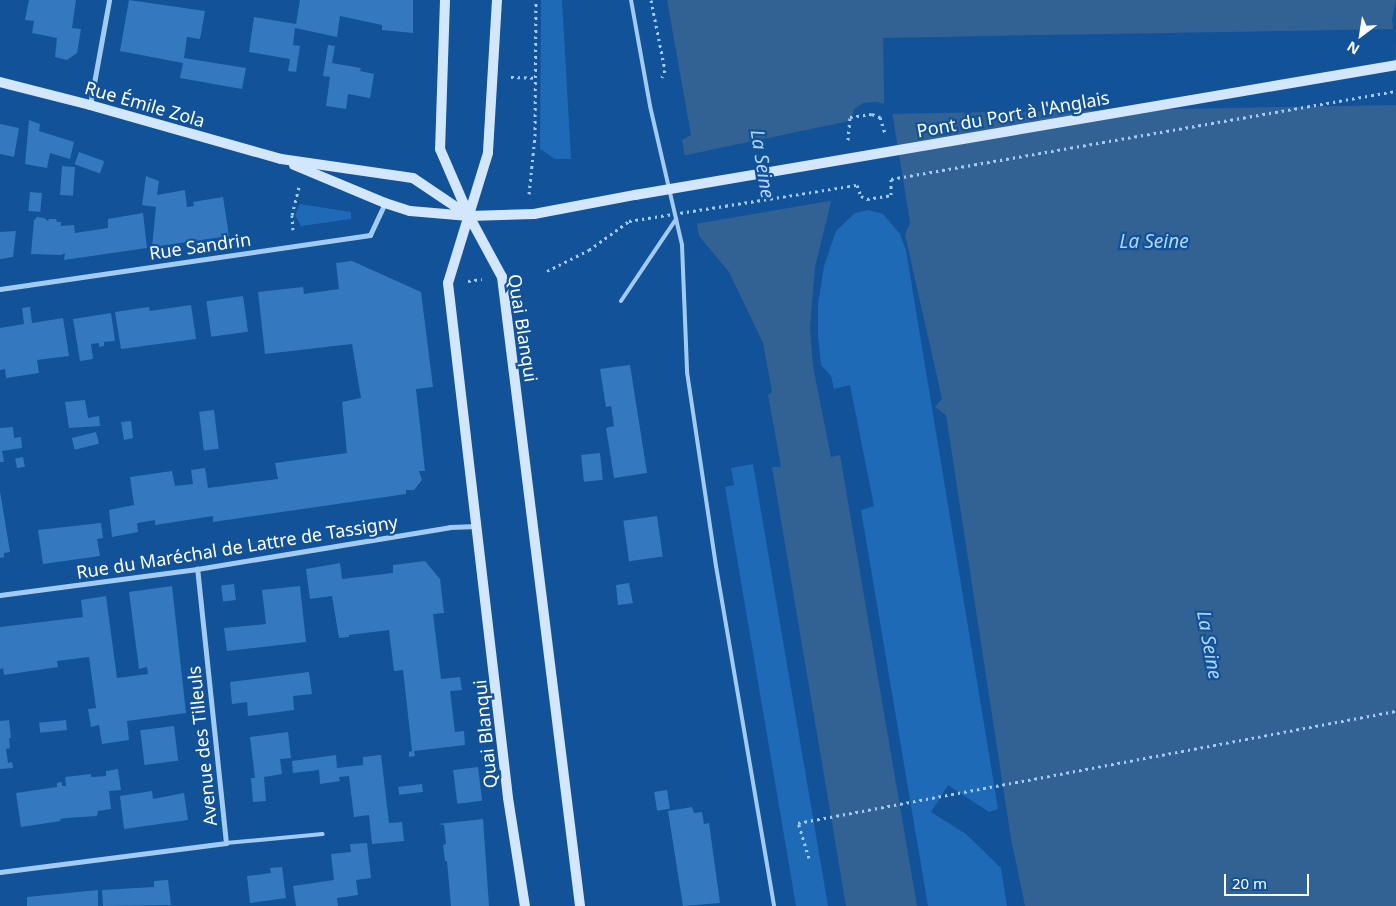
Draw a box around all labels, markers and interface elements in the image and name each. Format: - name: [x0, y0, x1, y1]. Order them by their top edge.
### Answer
- north arrow: [1336, 10, 1386, 60]
- text: N: [1343, 37, 1363, 59]
- street label: Rue Émile Zola: [82, 77, 208, 131]
- street label: Pont du Port à l'Anglais: [915, 86, 1111, 142]
- water label: La Seine: [745, 128, 779, 200]
- street label: Rue Sandrin: [148, 228, 252, 264]
- water label: La Seine: [1119, 231, 1189, 253]
- street label: Quai Blanqui: [504, 272, 542, 384]
- street label: Rue du Maréchal de Lattre de Tassigny: [75, 511, 399, 583]
- water label: La Seine: [1192, 609, 1226, 681]
- street label: Avenue des Tilleuls: [183, 665, 221, 827]
- street label: Quai Blanqui: [469, 679, 501, 789]
- scale bar: [1226, 864, 1311, 896]
- text: 20 m: [1232, 873, 1267, 893]

